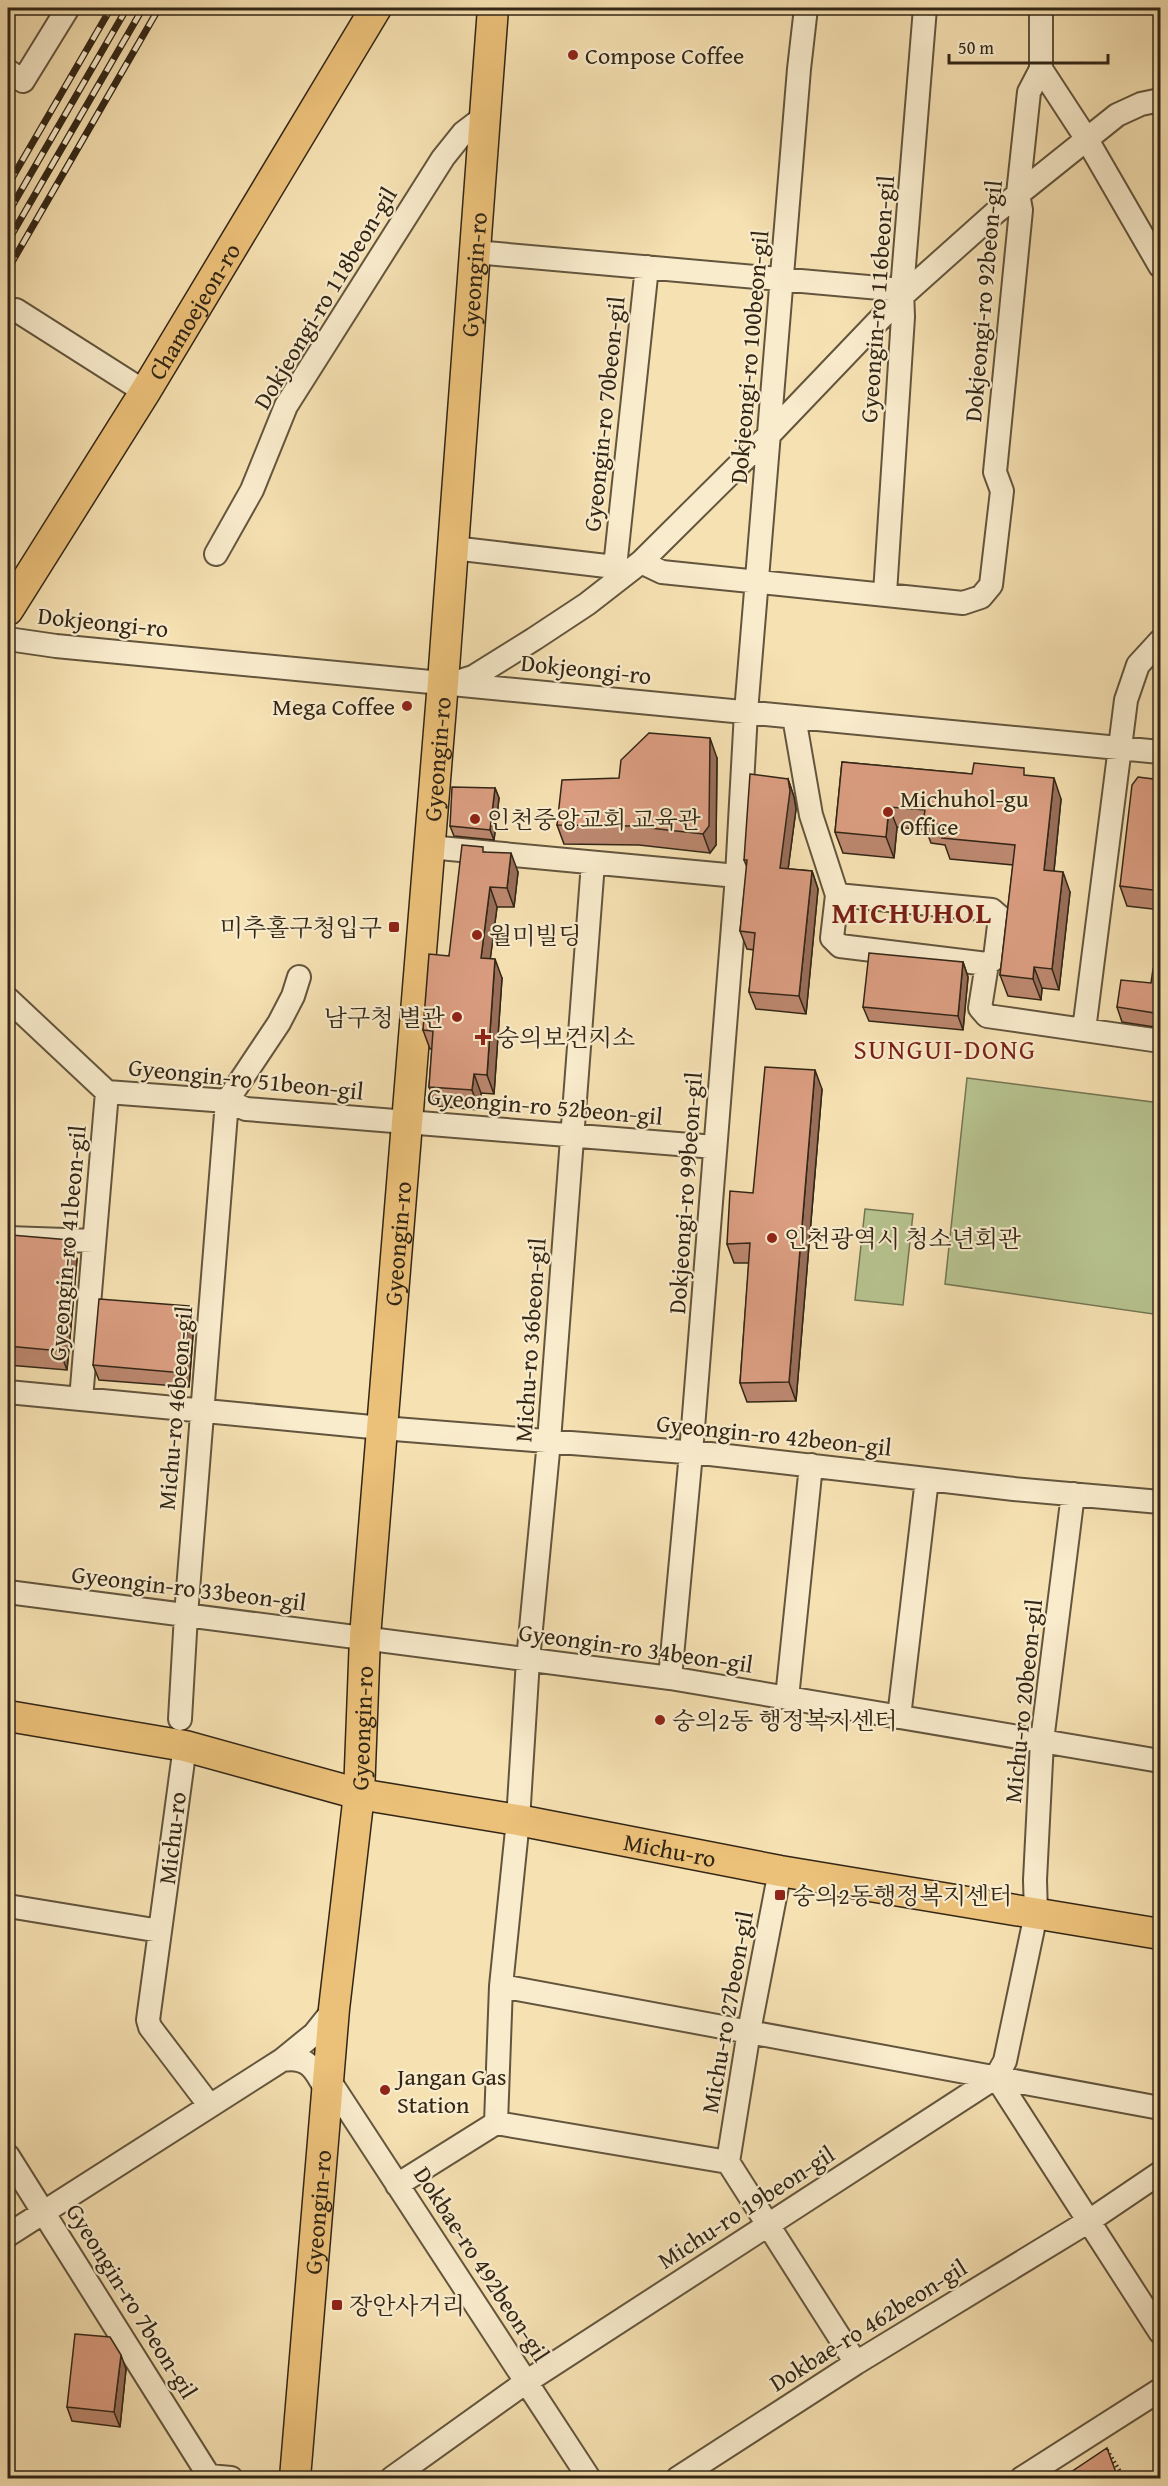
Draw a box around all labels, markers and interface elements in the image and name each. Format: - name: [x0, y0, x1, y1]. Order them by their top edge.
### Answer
- scale bar: [949, 27, 1108, 65]
- text: 50 m: [958, 34, 994, 61]
- place label: Compose Coffee: [585, 38, 744, 73]
- marker: Compose Coffee: [566, 48, 580, 62]
- street label: Gyeongin-ro 116beon-gil: [851, 174, 903, 424]
- street label: Dokjeongi-ro 92beon-gil: [955, 178, 1011, 423]
- street label: Dokjeongi-ro 118beon-gil: [245, 180, 406, 416]
- street label: Gyeongin-ro: [451, 211, 495, 338]
- street label: Dokjeongi-ro 100beon-gil: [720, 229, 778, 485]
- street label: Chamoejeon-ro: [139, 236, 249, 386]
- street label: Gyeongin-ro 70beon-gil: [574, 294, 634, 533]
- street label: Dokjeongi-ro: [36, 598, 170, 646]
- street label: Dokjeongi-ro: [519, 645, 653, 693]
- place label: Mega Coffee: [272, 689, 395, 724]
- street label: Gyeongin-ro: [414, 695, 459, 823]
- marker: Mega Coffee: [400, 699, 414, 713]
- place label: Michuhol-gu Office: [900, 781, 1029, 844]
- place label: 인천중앙교회 교육관: [487, 802, 701, 837]
- marker: Michuhol-gu Office: [881, 805, 895, 819]
- marker: 인천중앙교회 교육관: [468, 812, 482, 826]
- district label: MICHUHOL: [831, 890, 993, 934]
- place label: 미추홀구청입구: [220, 910, 382, 945]
- place label: 월미빌딩: [489, 918, 582, 953]
- marker: 미추홀구청입구: [387, 920, 401, 934]
- marker: 월미빌딩: [470, 928, 484, 942]
- place label: 남구청 별관: [324, 1000, 445, 1035]
- marker: 남구청 별관: [450, 1010, 464, 1024]
- place label: 숭의보건지소: [496, 1020, 635, 1055]
- marker: 숭의보건지소: [474, 1028, 492, 1046]
- district label: SUNGUI-DONG: [854, 1029, 1036, 1069]
- street label: Gyeongin-ro 51beon-gil: [127, 1049, 366, 1109]
- street label: Dokjeongi-ro 99beon-gil: [659, 1071, 711, 1315]
- street label: Gyeongin-ro 52beon-gil: [426, 1078, 664, 1134]
- street label: Gyeongin-ro 41beon-gil: [39, 1124, 95, 1362]
- street label: Gyeongin-ro: [375, 1180, 420, 1307]
- place label: 인천광역시 청소년회관: [784, 1221, 1021, 1256]
- marker: 인천광역시 청소년회관: [765, 1231, 779, 1245]
- street label: Michu-ro 36beon-gil: [505, 1236, 555, 1443]
- street label: Michu-ro 46beon-gil: [149, 1304, 201, 1511]
- street label: Gyeongin-ro 42beon-gil: [655, 1405, 894, 1465]
- street label: Gyeongin-ro 33beon-gil: [70, 1556, 309, 1620]
- street label: Michu-ro 20beon-gil: [995, 1597, 1051, 1805]
- street label: Gyeongin-ro 34beon-gil: [517, 1614, 756, 1682]
- street label: Gyeongin-ro: [342, 1665, 381, 1791]
- place label: 숭의2동 행정복지센터: [672, 1703, 898, 1738]
- marker: 숭의2동 행정복지센터: [653, 1713, 667, 1727]
- street label: Michu-ro: [149, 1790, 195, 1886]
- street label: Michu-ro: [621, 1824, 719, 1876]
- place label: 숭의2동행정복지센터: [792, 1878, 1012, 1913]
- marker: 숭의2동행정복지센터: [773, 1888, 787, 1902]
- street label: Michu-ro 27beon-gil: [692, 1908, 762, 2116]
- place label: Jangan Gas Station: [394, 2059, 506, 2122]
- marker: Jangan Gas Station: [378, 2083, 392, 2097]
- street label: Michu-ro 19beon-gil: [651, 2136, 842, 2277]
- street label: Gyeongin-ro: [295, 2148, 340, 2276]
- street label: Dokbae-ro 492beon-gil: [405, 2159, 559, 2369]
- street label: Gyeongin-ro 7beon-gil: [58, 2196, 207, 2406]
- street label: Dokbae-ro 462beon-gil: [762, 2250, 974, 2400]
- place label: 장안사거리: [349, 2288, 465, 2323]
- marker: 장안사거리: [330, 2298, 344, 2312]

